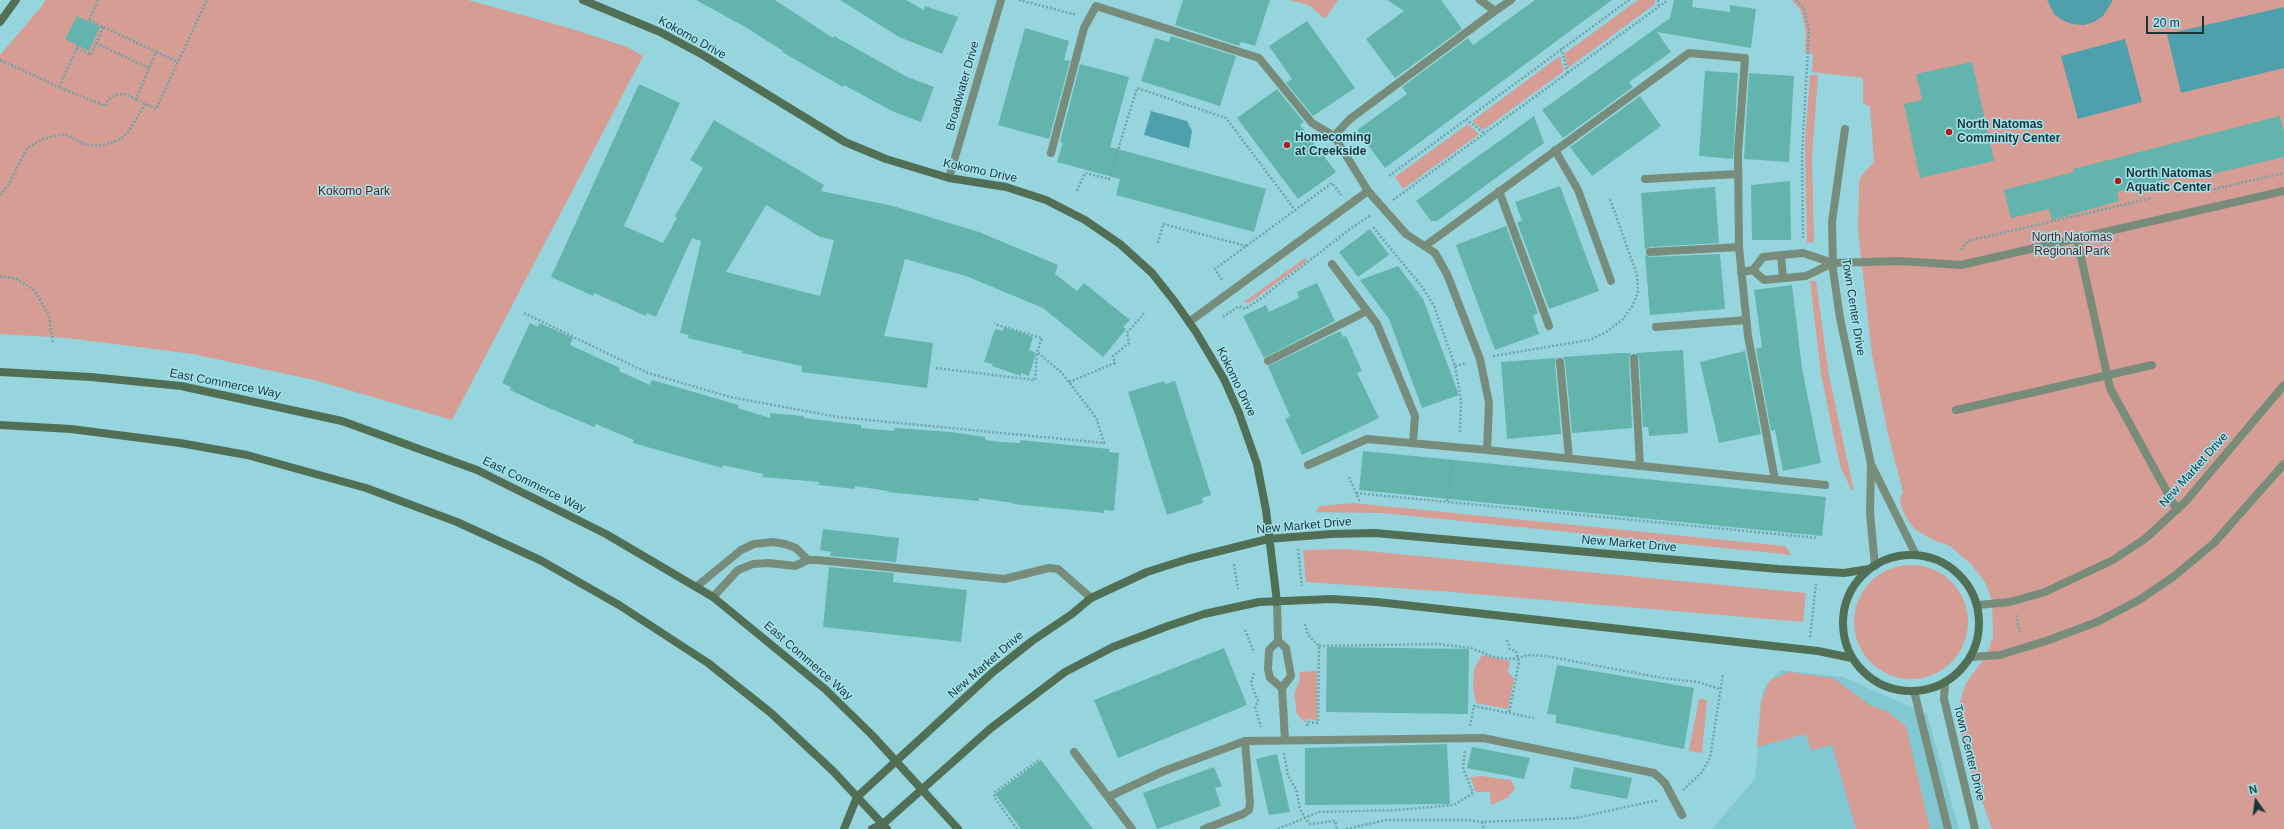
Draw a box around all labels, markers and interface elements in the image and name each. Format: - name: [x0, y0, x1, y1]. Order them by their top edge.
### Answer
- scale bar: [2148, 8, 2206, 34]
- street label: Kokomo Drive: [656, 13, 728, 63]
- text: 20 m: [2153, 16, 2180, 30]
- street label: Broadwater Drive: [943, 39, 983, 133]
- place label: North Natomas Comminity Center: [1957, 118, 2060, 146]
- marker: North Natomas Comminity Center: [1944, 127, 1954, 137]
- place label: Homecoming at Creekside: [1295, 131, 1371, 159]
- marker: Homecoming at Creekside: [1282, 140, 1292, 150]
- street label: Kokomo Drive: [942, 156, 1018, 186]
- place label: North Natomas Aquatic Center: [2126, 167, 2212, 195]
- marker: North Natomas Aquatic Center: [2113, 176, 2123, 186]
- park label: Kokomo Park: [318, 185, 390, 199]
- park label: North Natomas Regional Park: [2032, 231, 2112, 259]
- street label: Town Center Drive: [1838, 257, 1868, 357]
- street label: Kokomo Drive: [1213, 345, 1259, 419]
- street label: East Commerce Way: [168, 366, 282, 402]
- street label: New Market Drive: [2157, 430, 2231, 510]
- street label: East Commerce Way: [480, 454, 588, 516]
- street label: New Market Drive: [1256, 515, 1352, 537]
- street label: New Market Drive: [1581, 533, 1677, 555]
- street label: East Commerce Way: [761, 619, 855, 703]
- street label: New Market Drive: [945, 628, 1027, 702]
- street label: Town Center Drive: [1950, 703, 1988, 803]
- north arrow: [2236, 781, 2276, 821]
- text: N: [2248, 783, 2258, 796]

